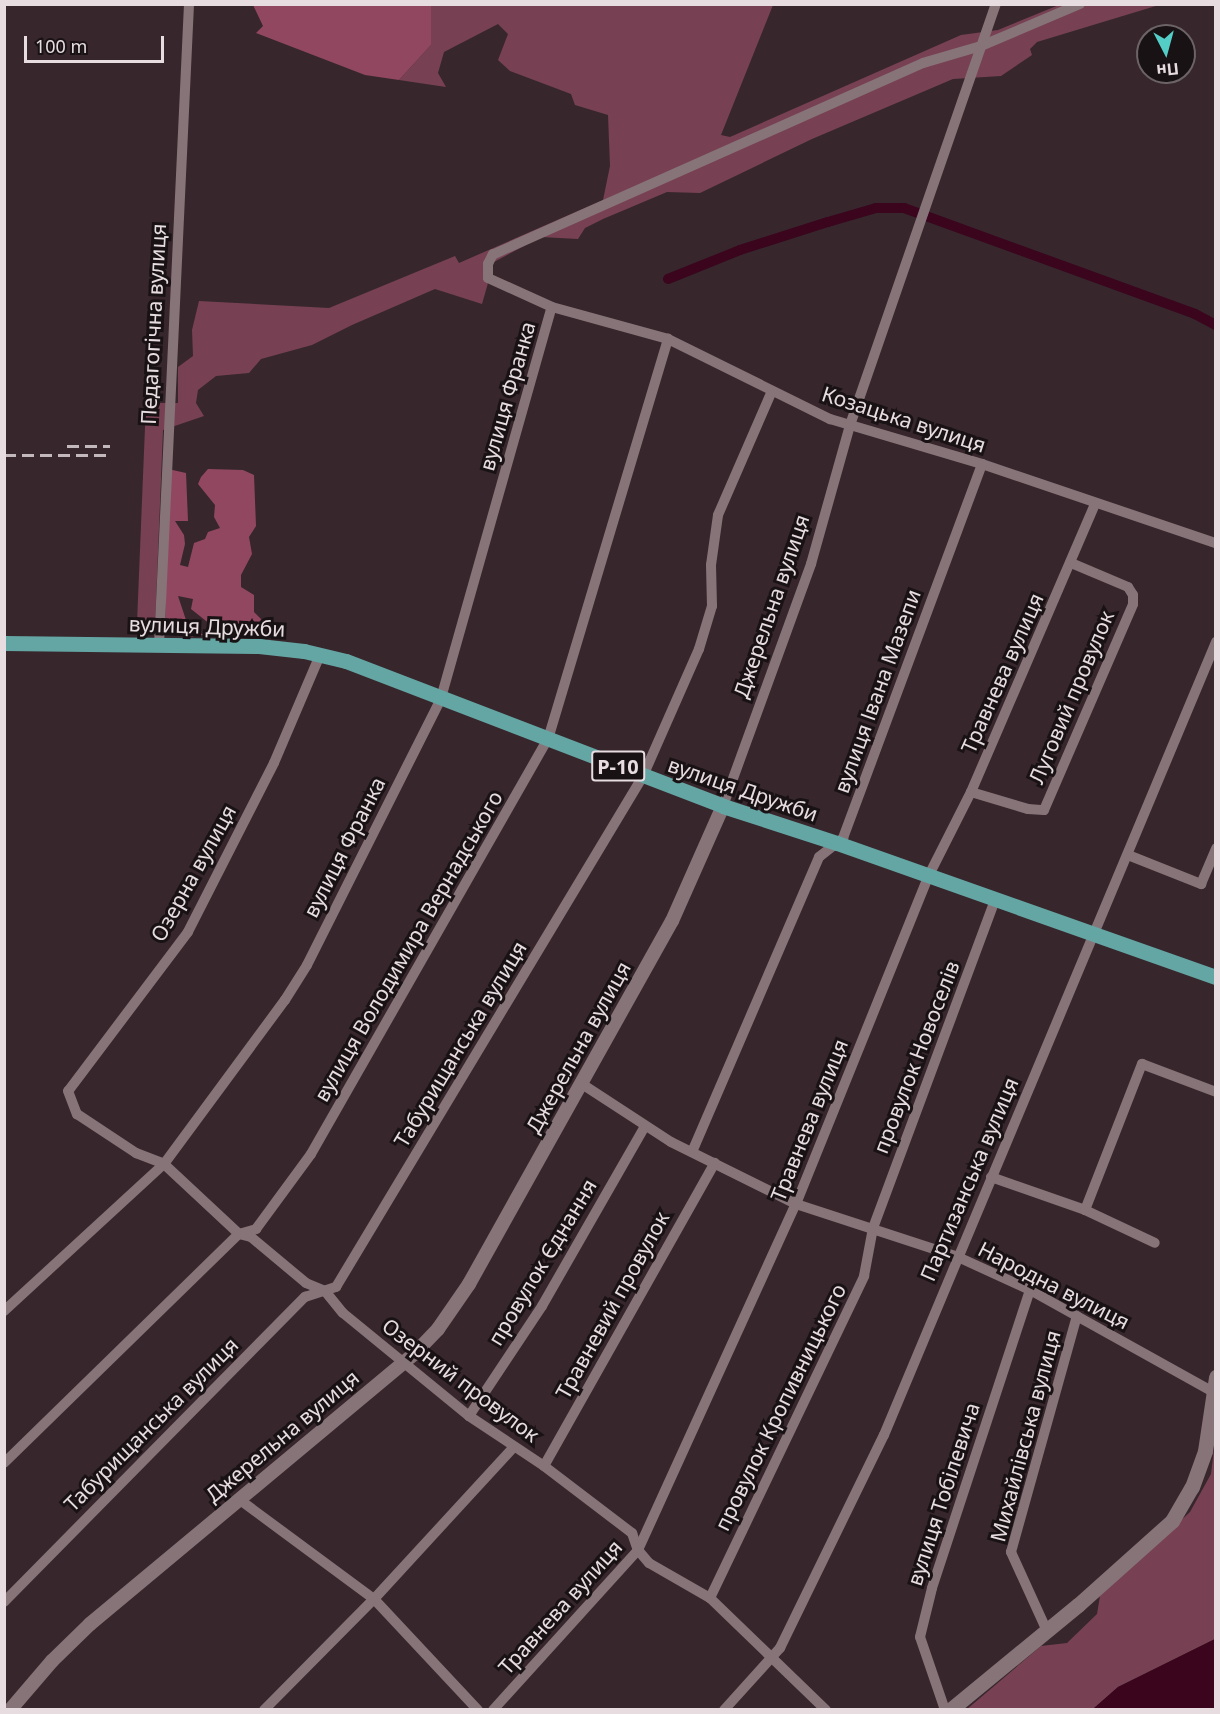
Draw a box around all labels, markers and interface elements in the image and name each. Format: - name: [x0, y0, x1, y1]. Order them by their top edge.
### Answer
- scale bar: [27, 24, 166, 62]
- north arrow: [1136, 24, 1196, 84]
- text: 100 m: [35, 34, 87, 58]
- text: Пн: [1155, 58, 1180, 82]
- street label: Педагогічна вулиця: [135, 223, 171, 425]
- street label: вулиця Франка: [474, 319, 540, 473]
- street label: Козацька вулиця: [819, 381, 989, 457]
- street label: Джерельна вулиця: [728, 511, 814, 701]
- street label: вулиця Івана Мазепи: [828, 586, 926, 796]
- street label: Травнева вулиця: [955, 589, 1049, 757]
- street label: Луговий провулок: [1023, 607, 1119, 787]
- street label: вулиця Дружби: [128, 611, 286, 641]
- road number: Р-10: [591, 749, 645, 783]
- street label: вулиця Дружби: [665, 752, 821, 826]
- street label: вулиця Франка: [298, 773, 390, 921]
- street label: вулиця Володимира Вернадського: [308, 786, 508, 1106]
- street label: Озерна вулиця: [145, 800, 241, 946]
- street label: Табурищанська вулиця: [389, 937, 531, 1151]
- street label: Джерельна вулиця: [520, 957, 636, 1137]
- street label: провулок Новоселів: [868, 957, 964, 1157]
- street label: Травнева вулиця: [765, 1035, 853, 1205]
- street label: Партизанська вулиця: [915, 1073, 1023, 1285]
- street label: провулок Єднання: [482, 1174, 602, 1350]
- street label: Травневий провулок: [550, 1207, 674, 1403]
- street label: Народна вулиця: [974, 1236, 1134, 1334]
- street label: провулок Кропивницького: [709, 1279, 851, 1535]
- street label: Озерний провулок: [377, 1313, 545, 1447]
- street label: Михайлівська вулиця: [985, 1327, 1065, 1545]
- street label: Табурищанська вулиця: [59, 1332, 243, 1516]
- street label: Джерельна вулиця: [200, 1365, 364, 1507]
- street label: вулиця Тобілевича: [901, 1399, 985, 1589]
- street label: Травнева вулиця: [493, 1535, 627, 1679]

